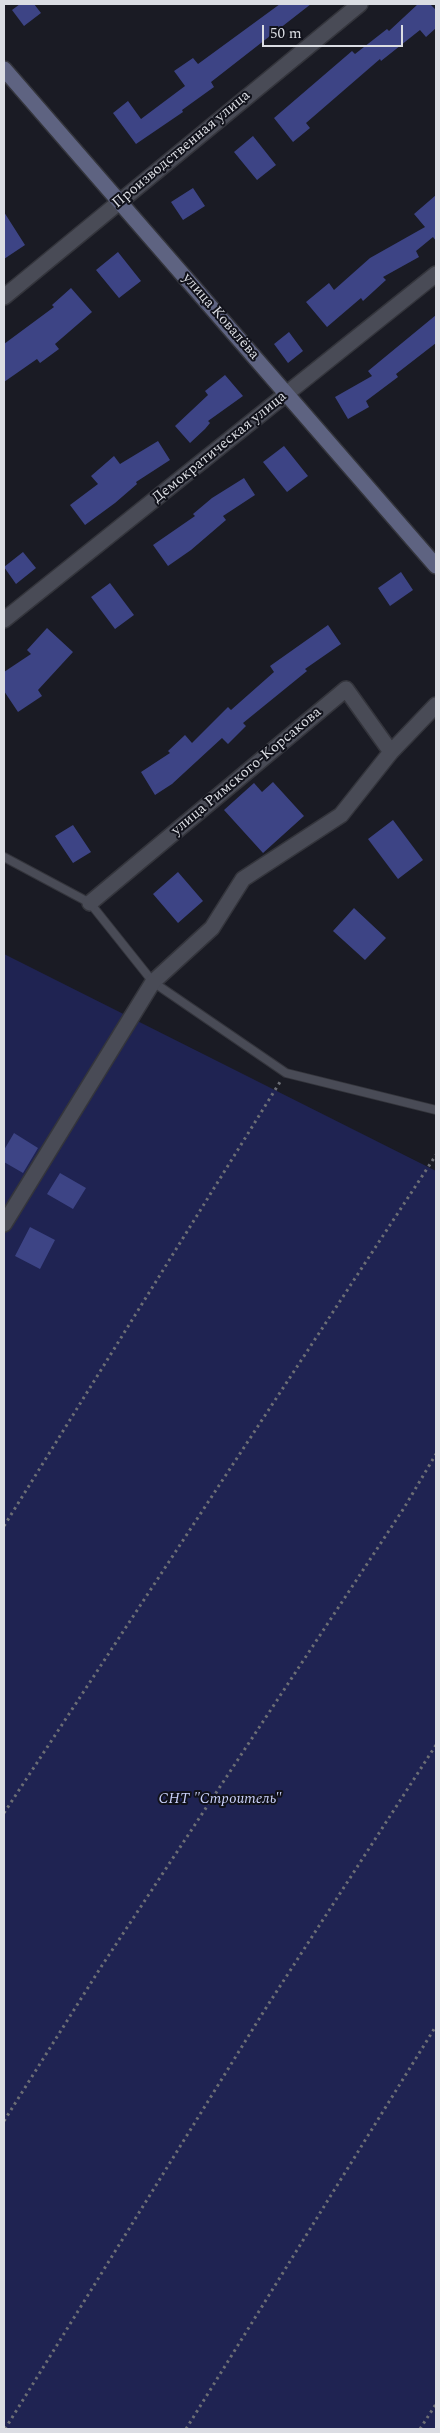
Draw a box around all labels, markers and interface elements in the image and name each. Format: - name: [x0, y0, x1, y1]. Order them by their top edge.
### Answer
- scale bar: [265, 15, 406, 47]
- text: 50 m: [270, 22, 302, 45]
- street label: Производственная улица: [109, 87, 255, 213]
- street label: улица Ковалёва: [178, 270, 262, 364]
- street label: Демократическая улица: [149, 388, 291, 508]
- street label: улица Римского-Корсакова: [168, 704, 326, 840]
- park label: СНТ "Строитель": [158, 1791, 282, 1809]

